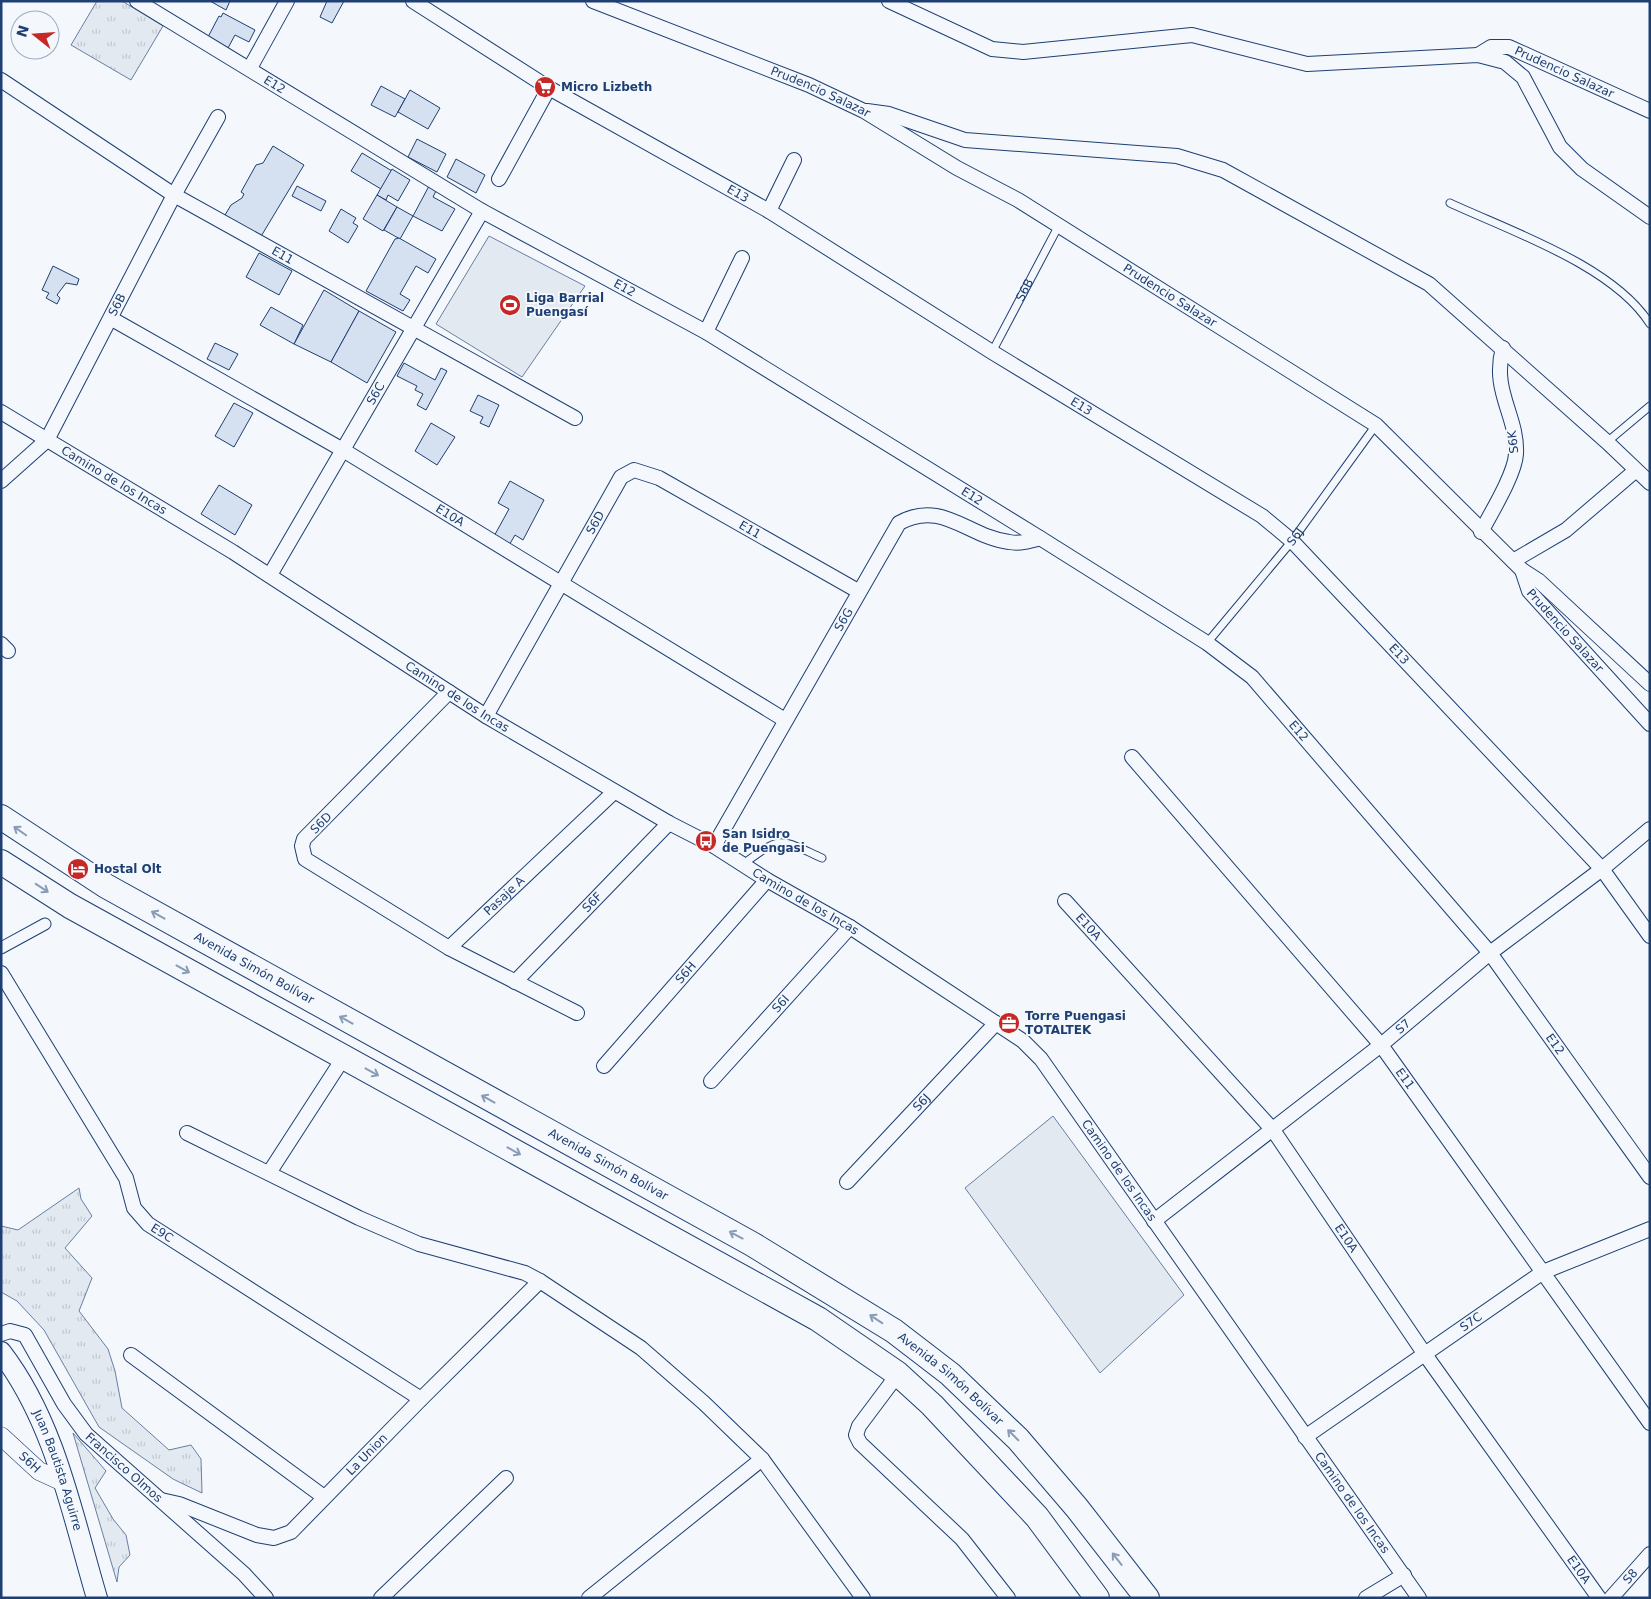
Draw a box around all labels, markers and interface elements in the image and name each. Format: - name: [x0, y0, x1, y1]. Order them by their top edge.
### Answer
- north arrow: [10, 10, 60, 60]
- text: N: [13, 23, 32, 39]
- street label: Prudencio Salazar: [1512, 43, 1616, 101]
- street label: Prudencio Salazar: [769, 64, 873, 120]
- street label: E12: [261, 73, 288, 97]
- supermarket icon: Micro Lizbeth: [533, 75, 557, 99]
- place label: Micro Lizbeth: [561, 80, 652, 94]
- street label: E13: [725, 182, 751, 205]
- street label: E11: [269, 244, 296, 267]
- street label: Prudencio Salazar: [1121, 261, 1219, 330]
- street label: E12: [611, 276, 638, 300]
- street label: S6B: [1013, 276, 1036, 304]
- street label: S6B: [106, 291, 129, 318]
- place label: Liga Barrial Puengasí: [526, 291, 604, 319]
- sports icon: Liga Barrial Puengasí: [498, 293, 522, 317]
- street label: S6C: [364, 380, 388, 407]
- street label: E13: [1068, 394, 1095, 418]
- street label: S6K: [1505, 429, 1521, 454]
- street label: Camino de los Incas: [59, 443, 169, 517]
- street label: E12: [959, 484, 985, 508]
- street label: E10A: [433, 501, 468, 530]
- street label: S6D: [583, 509, 607, 537]
- street label: E11: [736, 518, 763, 541]
- street label: S6J: [1284, 525, 1306, 549]
- street label: Prudencio Salazar: [1524, 586, 1607, 675]
- street label: S6G: [832, 605, 856, 634]
- street label: E13: [1386, 641, 1412, 667]
- street label: Camino de los Incas: [403, 659, 512, 735]
- street label: E12: [1286, 718, 1311, 744]
- street label: S6D: [307, 809, 335, 837]
- one-way arrow: [13, 826, 27, 836]
- place label: San Isidro de Puengasi: [722, 827, 805, 855]
- bus stop icon: San Isidro de Puengasi: [694, 829, 718, 853]
- hotel icon: Hostal Olt: [66, 857, 90, 881]
- place label: Hostal Olt: [94, 862, 162, 876]
- street label: Camino de los Incas: [750, 865, 861, 938]
- street label: Pasaje A: [481, 873, 528, 918]
- one-way arrow: [35, 884, 49, 894]
- street label: S6F: [579, 889, 605, 915]
- one-way arrow: [151, 910, 166, 920]
- street label: E10A: [1073, 911, 1105, 944]
- street label: Avenida Simón Bolívar: [192, 929, 317, 1007]
- street label: S6H: [672, 959, 699, 986]
- one-way arrow: [176, 964, 191, 974]
- street label: S6I: [769, 992, 792, 1015]
- place label: Torre Puengasi TOTALTEK: [1025, 1009, 1126, 1037]
- office icon: Torre Puengasi TOTALTEK: [997, 1011, 1021, 1035]
- one-way arrow: [340, 1014, 354, 1024]
- street label: S7: [1393, 1016, 1413, 1037]
- street label: E12: [1543, 1031, 1567, 1058]
- street label: E11: [1393, 1065, 1417, 1092]
- one-way arrow: [364, 1068, 378, 1078]
- street label: S6J: [910, 1091, 933, 1114]
- one-way arrow: [481, 1094, 496, 1103]
- street label: Camino de los Incas: [1079, 1117, 1159, 1224]
- street label: Avenida Simón Bolívar: [546, 1126, 671, 1203]
- one-way arrow: [506, 1147, 521, 1156]
- street label: E9C: [148, 1221, 176, 1245]
- street label: E10A: [1332, 1221, 1361, 1256]
- one-way arrow: [730, 1230, 744, 1240]
- street label: S7C: [1457, 1309, 1485, 1334]
- one-way arrow: [869, 1314, 883, 1324]
- street label: Avenida Simón Bolívar: [895, 1330, 1006, 1428]
- street label: Juan Bautista Aguirre: [30, 1407, 85, 1532]
- one-way arrow: [1007, 1429, 1019, 1441]
- street label: Francisco Olmos: [82, 1430, 165, 1505]
- street label: La Union: [343, 1431, 390, 1478]
- street label: S6H: [16, 1449, 43, 1476]
- street label: Camino de los Incas: [1312, 1449, 1393, 1556]
- one-way arrow: [1112, 1552, 1122, 1566]
- street label: E10A: [1564, 1553, 1594, 1587]
- street label: S8: [1620, 1566, 1641, 1587]

